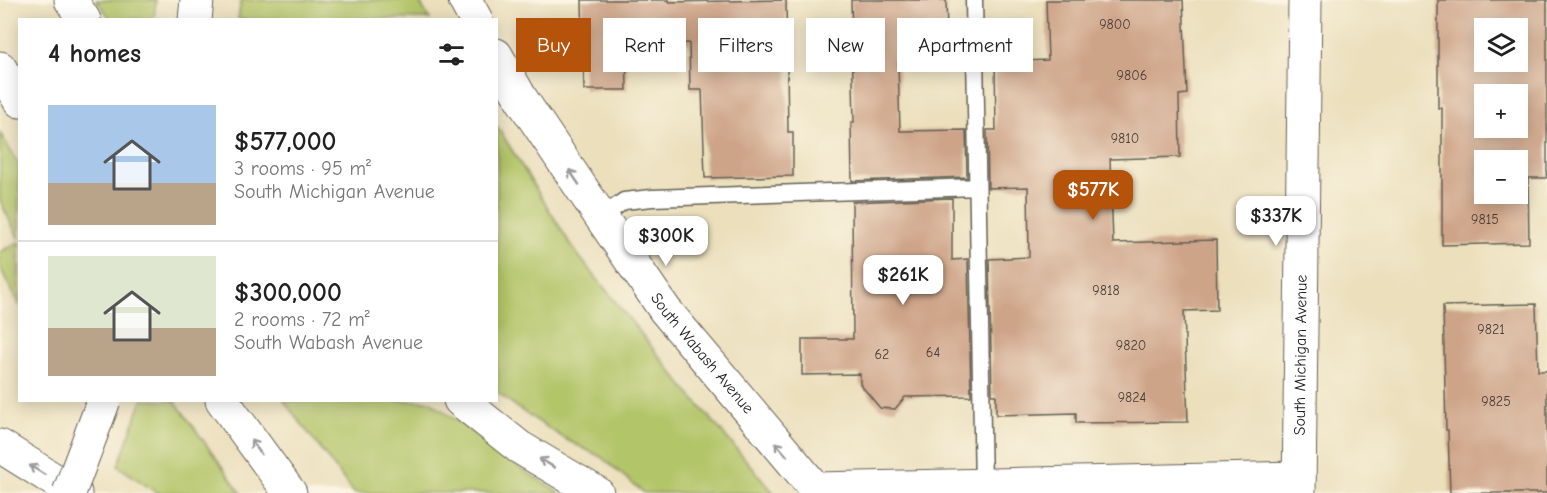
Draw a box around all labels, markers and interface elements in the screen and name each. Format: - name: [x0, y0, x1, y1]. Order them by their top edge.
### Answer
- house number: 9800: [1099, 16, 1131, 33]
- chip: Buy: [516, 18, 591, 72]
- chip: Rent: [603, 18, 686, 72]
- chip: Filters: [698, 18, 794, 72]
- chip: New: [806, 18, 885, 72]
- chip: Apartment: [897, 18, 1033, 72]
- map controls: [1474, 18, 1528, 204]
- button: layers: [1474, 18, 1528, 72]
- icon: filters: [435, 38, 468, 71]
- text: 4 homes: [48, 39, 141, 69]
- house number: 9806: [1117, 67, 1147, 84]
- button: +: [1474, 84, 1528, 138]
- text: $577,000: [234, 127, 336, 157]
- icon: home: [96, 129, 168, 201]
- house number: 9810: [1111, 130, 1139, 147]
- button: −: [1474, 150, 1528, 204]
- text: 3 rooms · 95 m²: [234, 157, 371, 180]
- one-way arrow: [568, 169, 580, 186]
- pin: $577K: [1051, 170, 1135, 221]
- text: $577K: [1067, 178, 1119, 201]
- text: South Michigan Avenue: [234, 180, 435, 203]
- pin: $337K: [1234, 196, 1318, 247]
- text: $337K: [1250, 204, 1302, 227]
- house number: 9815: [1471, 211, 1499, 228]
- pin: $300K: [624, 216, 708, 267]
- text: $300K: [638, 224, 694, 247]
- pin: $261K: [861, 255, 945, 306]
- text: $261K: [877, 263, 929, 286]
- street label: South Michigan Avenue: [1291, 275, 1311, 435]
- text: $300,000: [234, 278, 342, 308]
- icon: home: [96, 280, 168, 352]
- house number: 9818: [1092, 282, 1120, 299]
- street label: South Wabash Avenue: [647, 290, 757, 417]
- text: 2 rooms · 72 m²: [234, 308, 370, 331]
- house number: 9821: [1477, 321, 1505, 338]
- text: South Wabash Avenue: [234, 331, 423, 354]
- house number: 9820: [1116, 337, 1146, 354]
- house number: 64: [926, 344, 940, 361]
- house number: 62: [875, 346, 889, 363]
- house number: 9824: [1118, 389, 1147, 406]
- house number: 9825: [1481, 393, 1511, 410]
- one-way arrow: [250, 439, 262, 455]
- one-way arrow: [775, 441, 788, 457]
- one-way arrow: [539, 457, 556, 469]
- one-way arrow: [29, 463, 46, 475]

